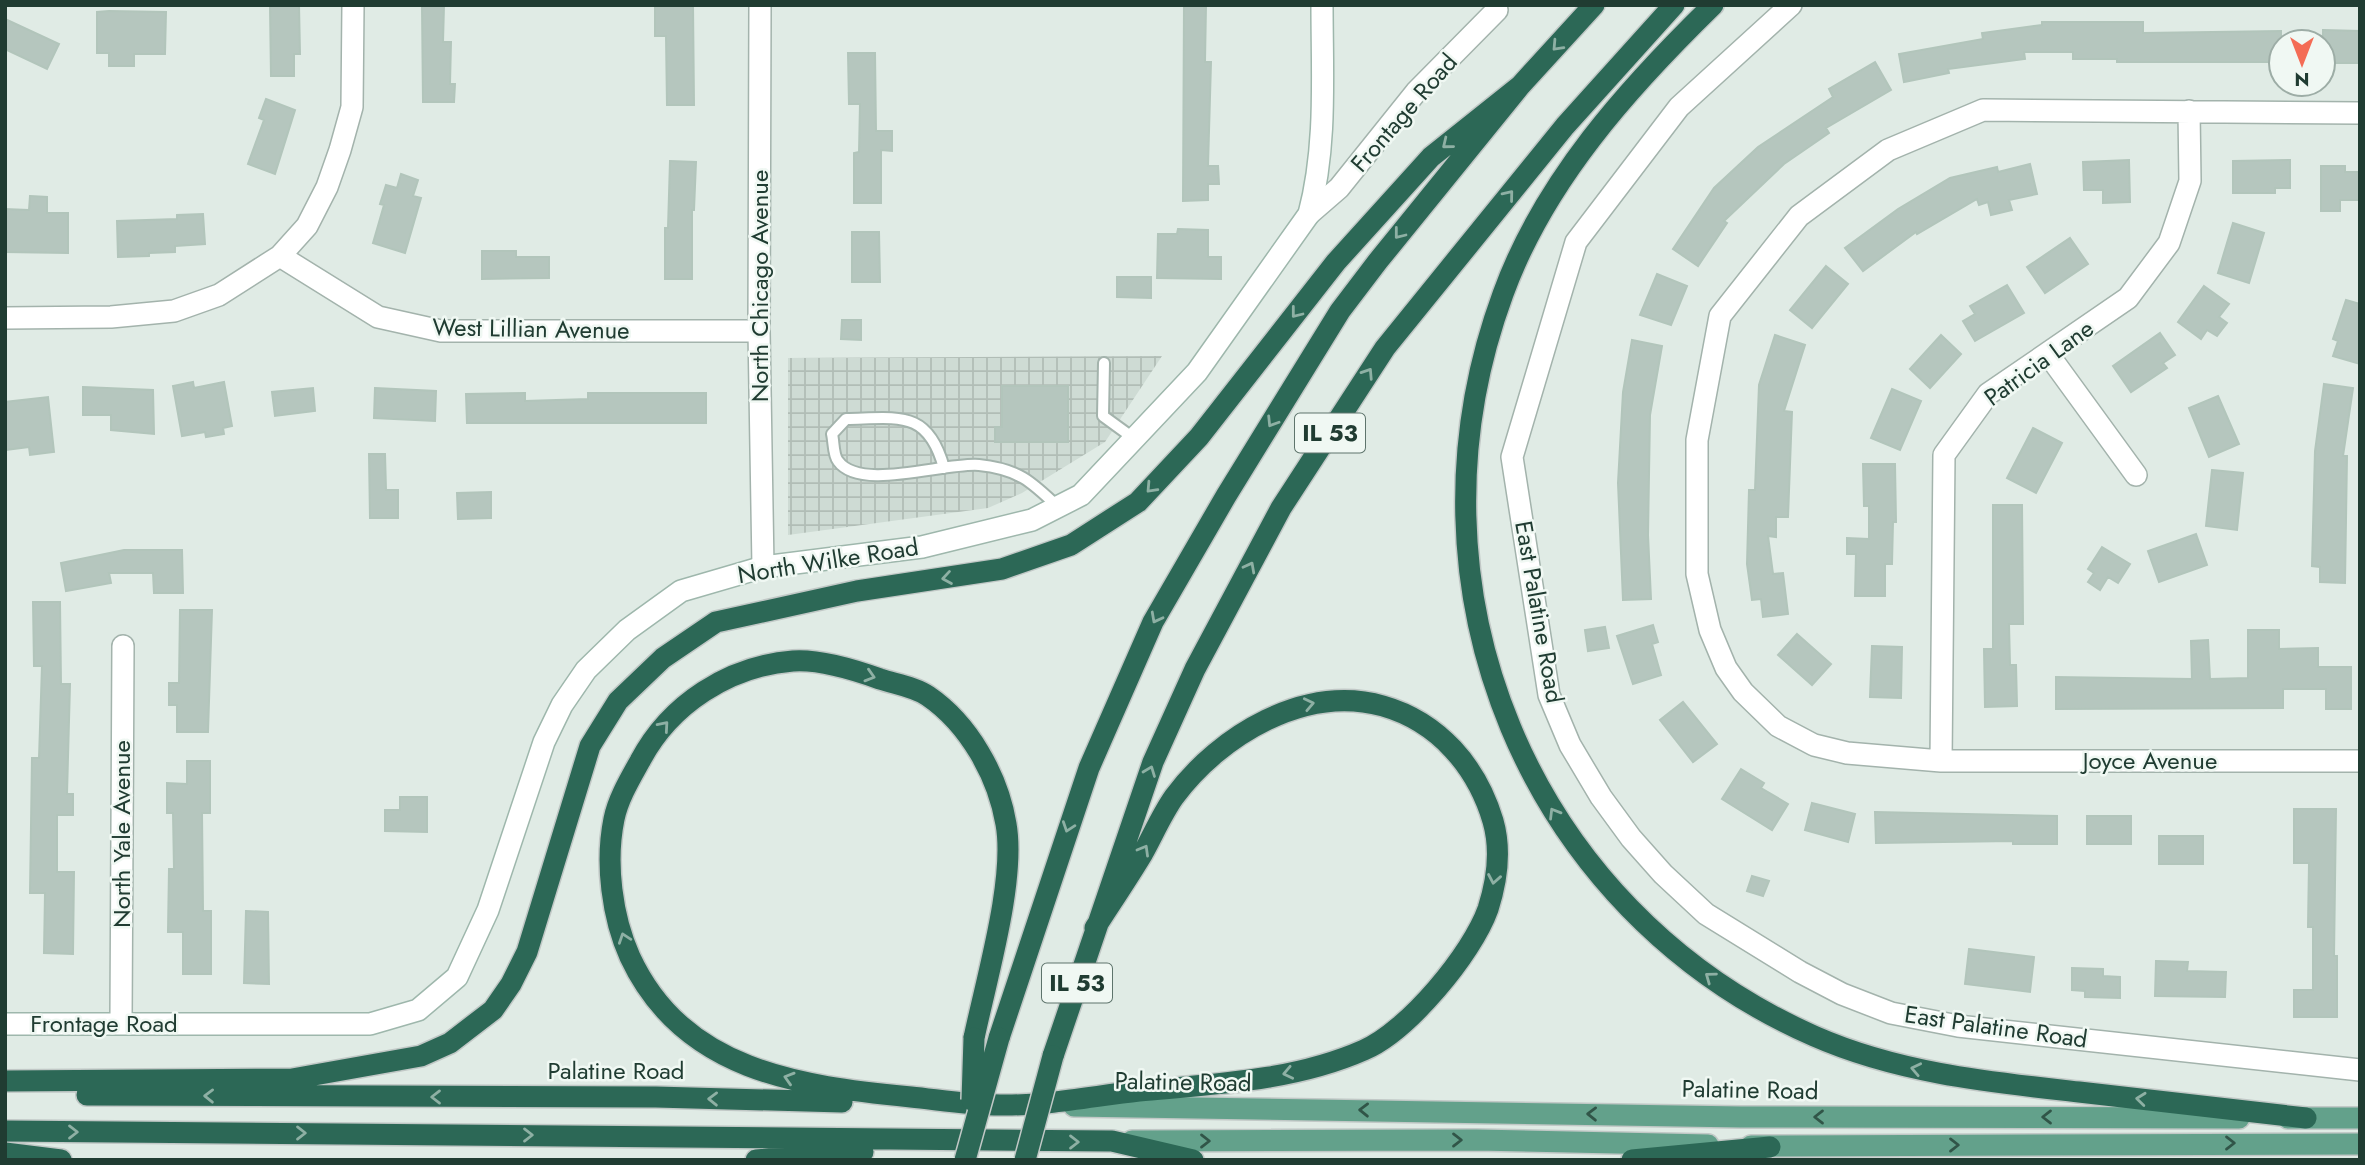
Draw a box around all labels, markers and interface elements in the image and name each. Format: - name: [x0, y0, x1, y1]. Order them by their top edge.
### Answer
- north arrow: [2267, 28, 2337, 98]
- one-way arrow: [1552, 38, 1565, 51]
- street label: Frontage Road: [1342, 46, 1465, 180]
- text: N: [2294, 66, 2310, 93]
- one-way arrow: [1443, 135, 1455, 148]
- street label: North Chicago Avenue: [742, 170, 777, 402]
- one-way arrow: [1501, 190, 1513, 203]
- one-way arrow: [1395, 226, 1408, 238]
- one-way arrow: [1292, 305, 1304, 318]
- street label: West Lillian Avenue: [432, 309, 630, 348]
- street label: Patricia Lane: [1977, 311, 2101, 414]
- one-way arrow: [1360, 368, 1373, 381]
- one-way arrow: [1267, 414, 1280, 427]
- road number: IL 53: [1295, 414, 1365, 452]
- one-way arrow: [1147, 480, 1159, 493]
- street label: East Palatine Road: [1506, 518, 1573, 706]
- street label: North Wilke Road: [735, 529, 921, 592]
- one-way arrow: [1241, 562, 1255, 574]
- one-way arrow: [941, 570, 953, 585]
- one-way arrow: [1151, 611, 1165, 623]
- one-way arrow: [864, 667, 876, 682]
- one-way arrow: [1303, 698, 1315, 713]
- one-way arrow: [656, 721, 668, 734]
- street label: North Yale Avenue: [104, 740, 139, 928]
- street label: Joyce Avenue: [2080, 743, 2217, 778]
- one-way arrow: [1141, 766, 1155, 778]
- one-way arrow: [1549, 807, 1562, 820]
- one-way arrow: [1062, 821, 1076, 833]
- one-way arrow: [1136, 844, 1149, 857]
- one-way arrow: [1487, 873, 1502, 885]
- one-way arrow: [618, 933, 632, 945]
- road number: IL 53: [1042, 964, 1112, 1002]
- one-way arrow: [1705, 973, 1717, 985]
- street label: East Palatine Road: [1902, 996, 2090, 1057]
- street label: Frontage Road: [30, 1006, 178, 1041]
- street label: Palatine Road: [548, 1053, 684, 1088]
- street label: Palatine Road: [1114, 1063, 1252, 1100]
- one-way arrow: [1910, 1063, 1922, 1077]
- one-way arrow: [1282, 1065, 1294, 1080]
- one-way arrow: [783, 1071, 795, 1086]
- street label: Palatine Road: [1681, 1071, 1819, 1108]
- one-way arrow: [203, 1088, 214, 1104]
- one-way arrow: [431, 1089, 441, 1105]
- one-way arrow: [707, 1091, 718, 1106]
- one-way arrow: [2135, 1092, 2146, 1107]
- one-way arrow: [1358, 1103, 1369, 1118]
- one-way arrow: [1586, 1106, 1596, 1122]
- one-way arrow: [1813, 1109, 1824, 1125]
- one-way arrow: [2041, 1109, 2051, 1125]
- one-way arrow: [68, 1124, 79, 1139]
- one-way arrow: [296, 1125, 307, 1141]
- one-way arrow: [524, 1127, 534, 1143]
- one-way arrow: [1452, 1132, 1463, 1148]
- one-way arrow: [1200, 1133, 1211, 1149]
- one-way arrow: [1069, 1134, 1080, 1149]
- one-way arrow: [2225, 1135, 2236, 1151]
- one-way arrow: [1949, 1137, 1959, 1153]

